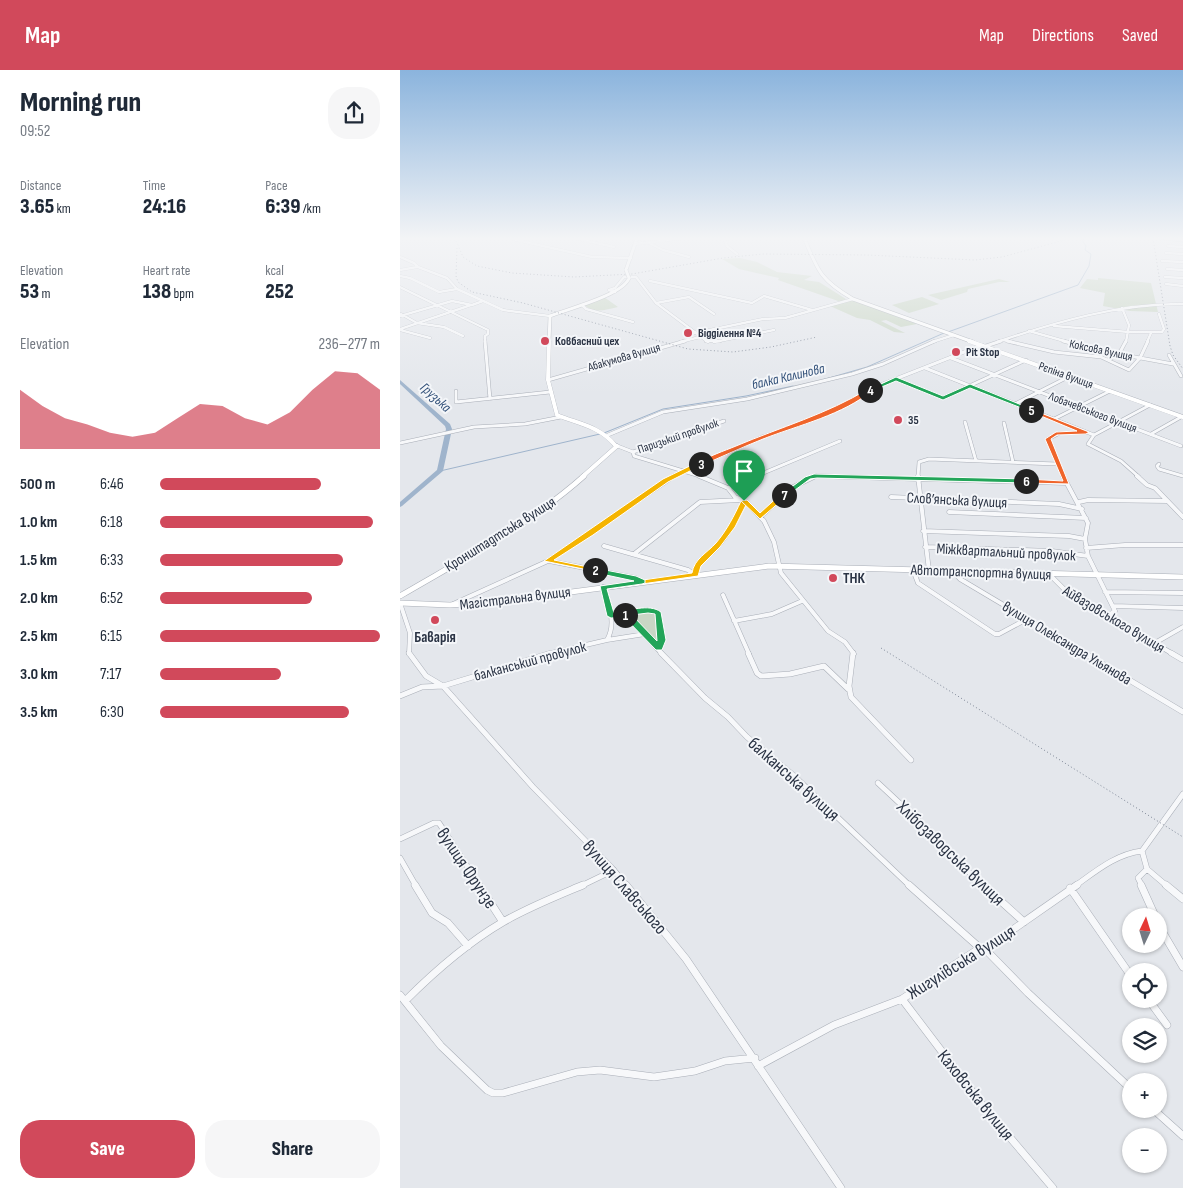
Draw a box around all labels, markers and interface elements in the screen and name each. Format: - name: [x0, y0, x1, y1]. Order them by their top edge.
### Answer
- text: Map: [25, 21, 60, 50]
- text: Map: [979, 25, 1004, 46]
- text: Directions: [1032, 25, 1094, 46]
- text: Saved: [1122, 25, 1158, 46]
- text: Morning run: [20, 86, 141, 119]
- button: share: [328, 87, 380, 139]
- text: 09:52: [20, 122, 50, 141]
- text: Distance: [20, 177, 61, 194]
- text: Time: [143, 177, 166, 194]
- text: Pace: [265, 177, 288, 194]
- text: 3.65: [20, 194, 54, 219]
- text: 24:16: [143, 194, 186, 219]
- text: 6:39: [265, 194, 300, 219]
- text: km: [54, 200, 71, 217]
- text: /km: [300, 200, 321, 217]
- text: Elevation: [20, 262, 63, 279]
- text: Heart rate: [143, 262, 190, 279]
- text: kcal: [265, 262, 284, 279]
- text: 53: [20, 279, 39, 304]
- text: 138: [143, 279, 171, 304]
- text: 252: [265, 279, 294, 304]
- text: m: [39, 285, 50, 302]
- text: bpm: [171, 285, 194, 302]
- place label: Відділення №4: [698, 326, 762, 341]
- marker: Відділення №4: [682, 327, 694, 339]
- place label: Ковбасний цех: [555, 334, 619, 349]
- text: Elevation: [20, 335, 69, 354]
- text: 236–277 m: [319, 335, 380, 354]
- marker: Ковбасний цех: [539, 335, 551, 347]
- street label: Коксова вулиця: [1068, 336, 1134, 365]
- street label: Абакумова вулиця: [585, 340, 662, 375]
- place label: Pit Stop: [966, 345, 999, 360]
- marker: Pit Stop: [950, 346, 962, 358]
- street label: Рєпіна вулиця: [1036, 359, 1096, 392]
- water label: балка Калинова: [750, 360, 826, 393]
- pin: 4: [858, 378, 882, 402]
- water label: Грузька: [417, 379, 455, 416]
- text: 4: [867, 382, 874, 399]
- street label: Лобачевського вулиця: [1046, 388, 1139, 436]
- pin: 5: [1018, 398, 1044, 422]
- text: 5: [1028, 402, 1035, 419]
- place label: 35: [908, 413, 919, 428]
- marker: 35: [892, 414, 904, 426]
- street label: Паризький провулок: [636, 415, 721, 457]
- pin: [723, 450, 765, 501]
- pin: 3: [688, 452, 714, 476]
- text: 3: [698, 456, 705, 473]
- icon: arrive: [730, 457, 758, 485]
- pin: 6: [1014, 468, 1038, 494]
- text: 6: [1023, 473, 1030, 490]
- text: 500 m: [20, 475, 55, 494]
- text: 6:46: [100, 475, 124, 494]
- pin: 7: [772, 482, 796, 508]
- text: 7: [781, 487, 788, 504]
- street label: Слов’янська вулиця: [906, 488, 1008, 513]
- street label: Кронштадтська вулиця: [441, 493, 559, 576]
- text: 1.0 km: [20, 513, 57, 532]
- text: 6:18: [100, 513, 123, 532]
- street label: Міжквартальний провулок: [936, 539, 1076, 566]
- text: 1.5 km: [20, 551, 57, 570]
- text: 6:33: [100, 551, 123, 570]
- pin: 2: [582, 558, 608, 582]
- street label: Автотранспортна вулиця: [909, 561, 1052, 584]
- text: 2: [592, 562, 599, 579]
- place label: ТНК: [843, 569, 866, 588]
- marker: ТНК: [827, 572, 839, 584]
- street label: Айвазовського вулиця: [1058, 581, 1168, 658]
- street label: Магістральна вулиця: [459, 582, 572, 615]
- text: 2.0 km: [20, 589, 58, 608]
- text: 6:52: [100, 589, 123, 608]
- street label: вулиця Олександра Ульянова: [999, 597, 1135, 690]
- pin: 1: [612, 602, 638, 628]
- text: 1: [623, 607, 628, 624]
- marker: Баварія: [429, 614, 441, 626]
- text: 2.5 km: [20, 627, 58, 646]
- text: 6:15: [100, 627, 122, 646]
- place label: Баварія: [414, 628, 456, 647]
- street label: балканський провулок: [472, 637, 589, 686]
- text: 3.0 km: [20, 665, 58, 684]
- text: 7:17: [100, 665, 121, 684]
- text: 3.5 km: [20, 703, 58, 722]
- text: 6:30: [100, 703, 124, 722]
- street label: балканська вулиця: [744, 733, 844, 826]
- street label: Хлібозаводська вулиця: [892, 796, 1009, 910]
- street label: вулиця Фрунзе: [432, 824, 501, 913]
- street label: вулиця Славського: [578, 836, 671, 939]
- north arrow: [1122, 908, 1168, 952]
- map controls: [1122, 908, 1167, 1173]
- street label: Жигулівська вулиця: [903, 921, 1019, 1004]
- button: locate: [1122, 963, 1167, 1008]
- button: layers: [1122, 1018, 1167, 1063]
- street label: Каховська вулиця: [933, 1046, 1018, 1145]
- button: +: [1122, 1073, 1167, 1118]
- button: Save: [20, 1120, 195, 1178]
- button: Share: [205, 1120, 380, 1178]
- button: −: [1122, 1128, 1167, 1173]

